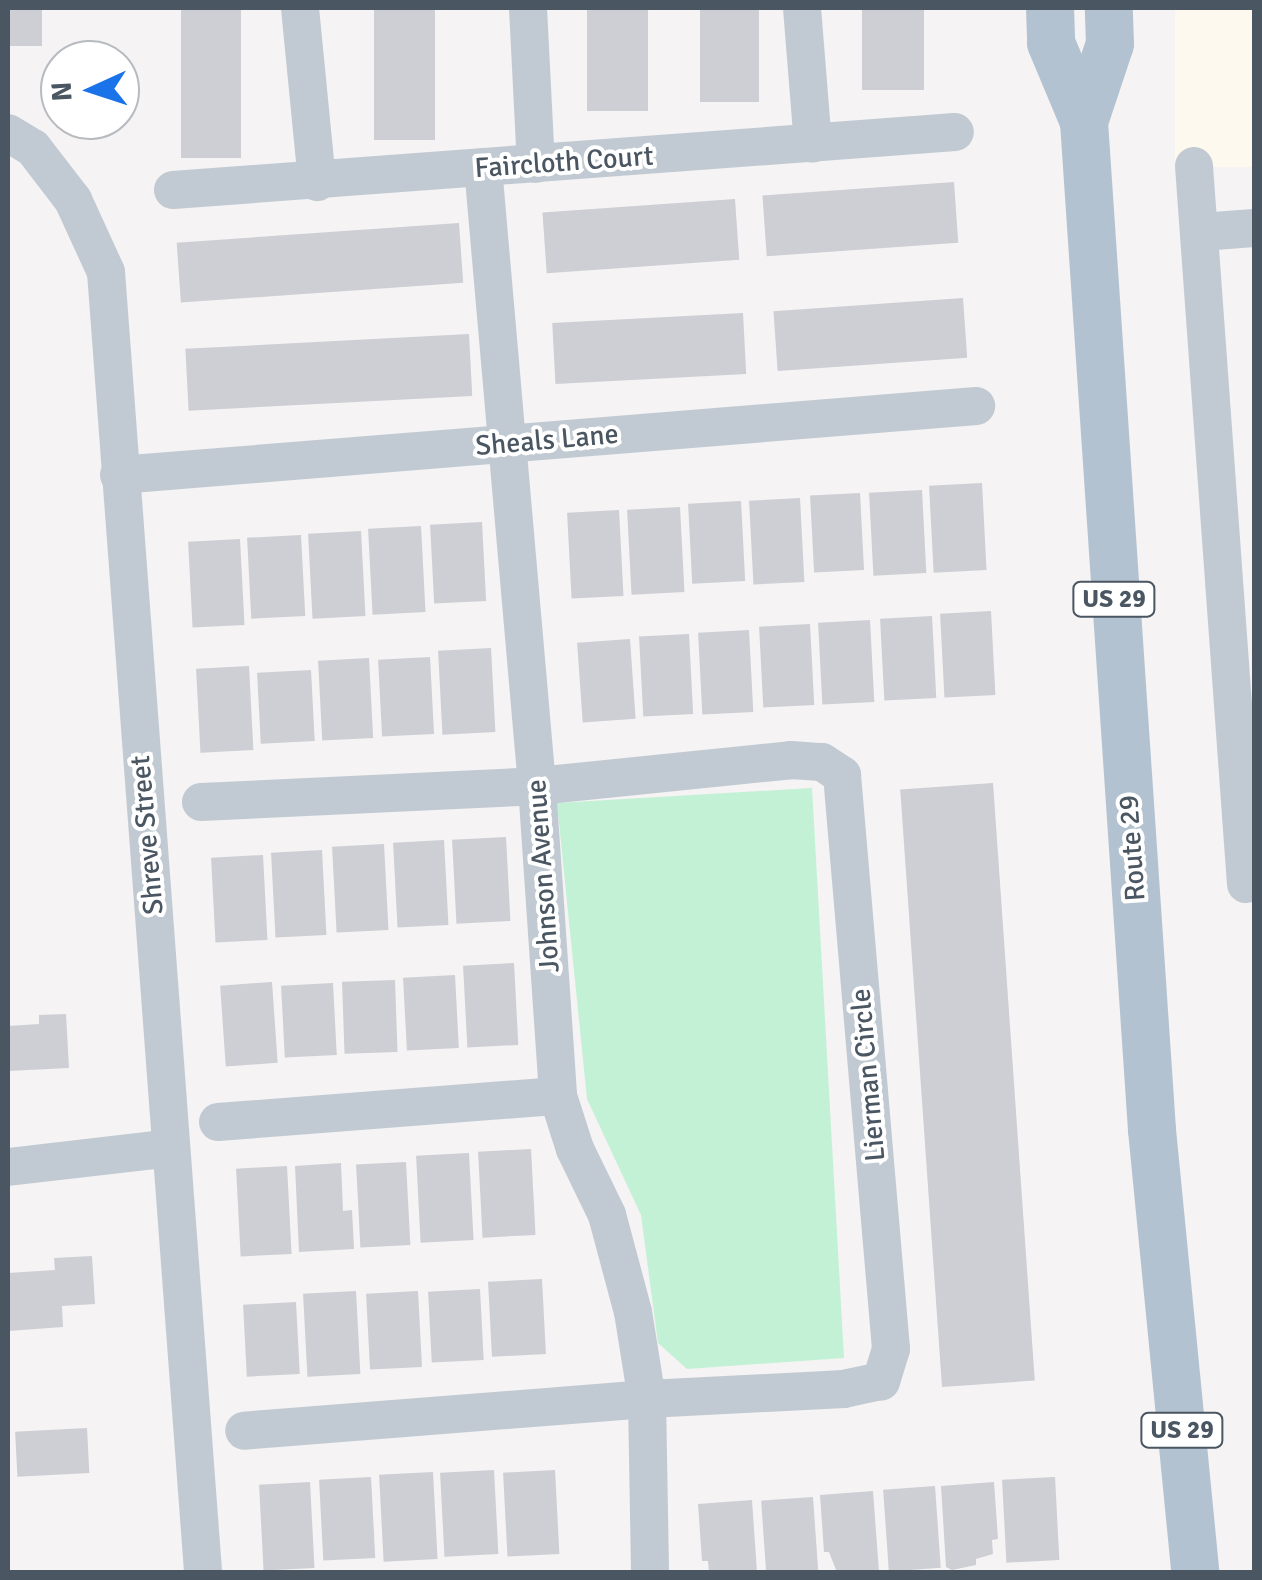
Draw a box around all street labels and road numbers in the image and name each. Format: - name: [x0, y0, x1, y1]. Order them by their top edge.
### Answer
- street label: Faircloth Court: [473, 139, 655, 185]
- street label: Sheals Lane: [474, 417, 620, 463]
- road number: US 29: [1072, 579, 1156, 619]
- street label: Shreve Street: [123, 754, 171, 916]
- street label: Johnson Avenue: [519, 778, 567, 974]
- street label: Route 29: [1112, 794, 1152, 902]
- street label: Lierman Circle: [844, 987, 892, 1163]
- road number: US 29: [1140, 1410, 1224, 1450]

